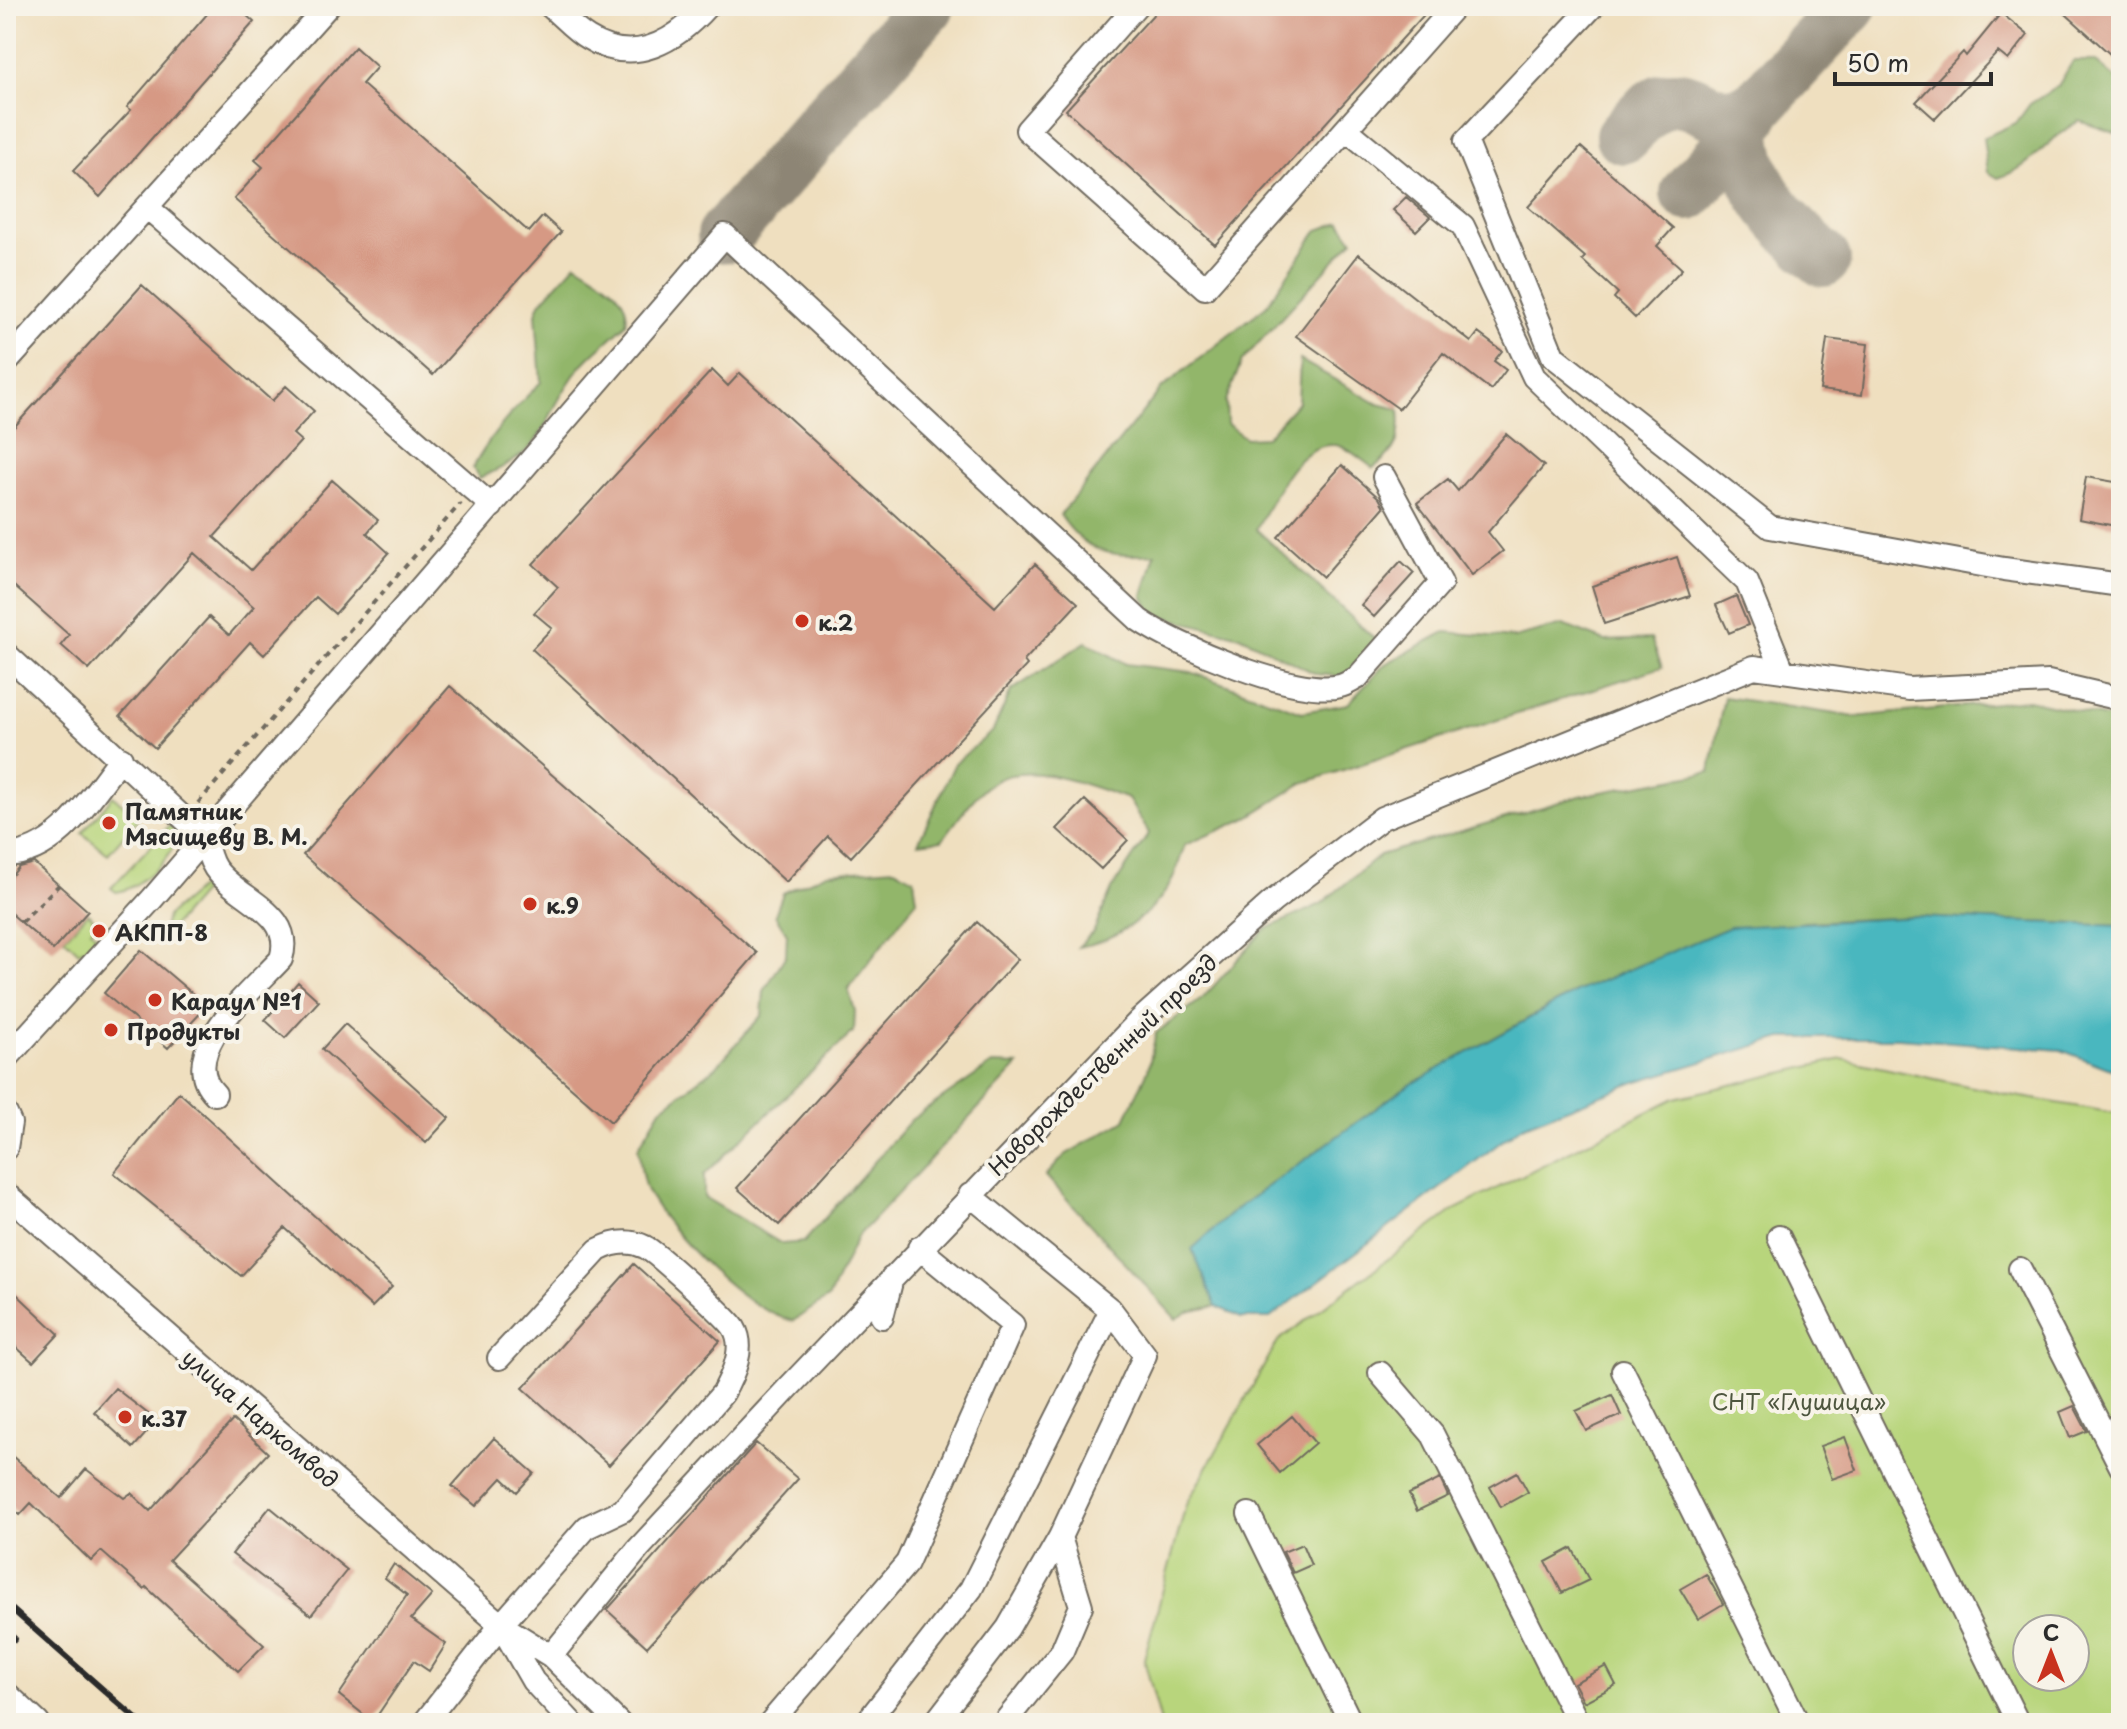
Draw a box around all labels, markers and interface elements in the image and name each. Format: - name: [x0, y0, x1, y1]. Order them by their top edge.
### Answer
- scale bar: [1835, 36, 1991, 86]
- text: 50 m: [1847, 44, 1909, 80]
- place label: к.2: [818, 605, 853, 638]
- marker: к.2: [793, 612, 811, 630]
- place label: Памятник Мясищеву В. М.: [125, 794, 308, 852]
- marker: Памятник Мясищеву В. М.: [100, 814, 118, 832]
- place label: к.9: [546, 888, 579, 921]
- marker: к.9: [521, 895, 539, 913]
- place label: АКПП-8: [115, 915, 208, 948]
- marker: АКПП-8: [90, 922, 108, 940]
- street label: Новорождественный проезд: [980, 945, 1224, 1183]
- place label: Караул №1: [171, 984, 301, 1017]
- marker: Караул №1: [146, 991, 164, 1009]
- place label: Продукты: [127, 1014, 240, 1047]
- marker: Продукты: [102, 1021, 120, 1039]
- street label: улица Наркомвод: [176, 1341, 346, 1495]
- park label: СНТ «Глушица»: [1712, 1384, 1886, 1417]
- place label: к.37: [141, 1401, 187, 1434]
- marker: к.37: [116, 1408, 134, 1426]
- north arrow: [2011, 1613, 2091, 1693]
- text: С: [2043, 1615, 2059, 1648]

